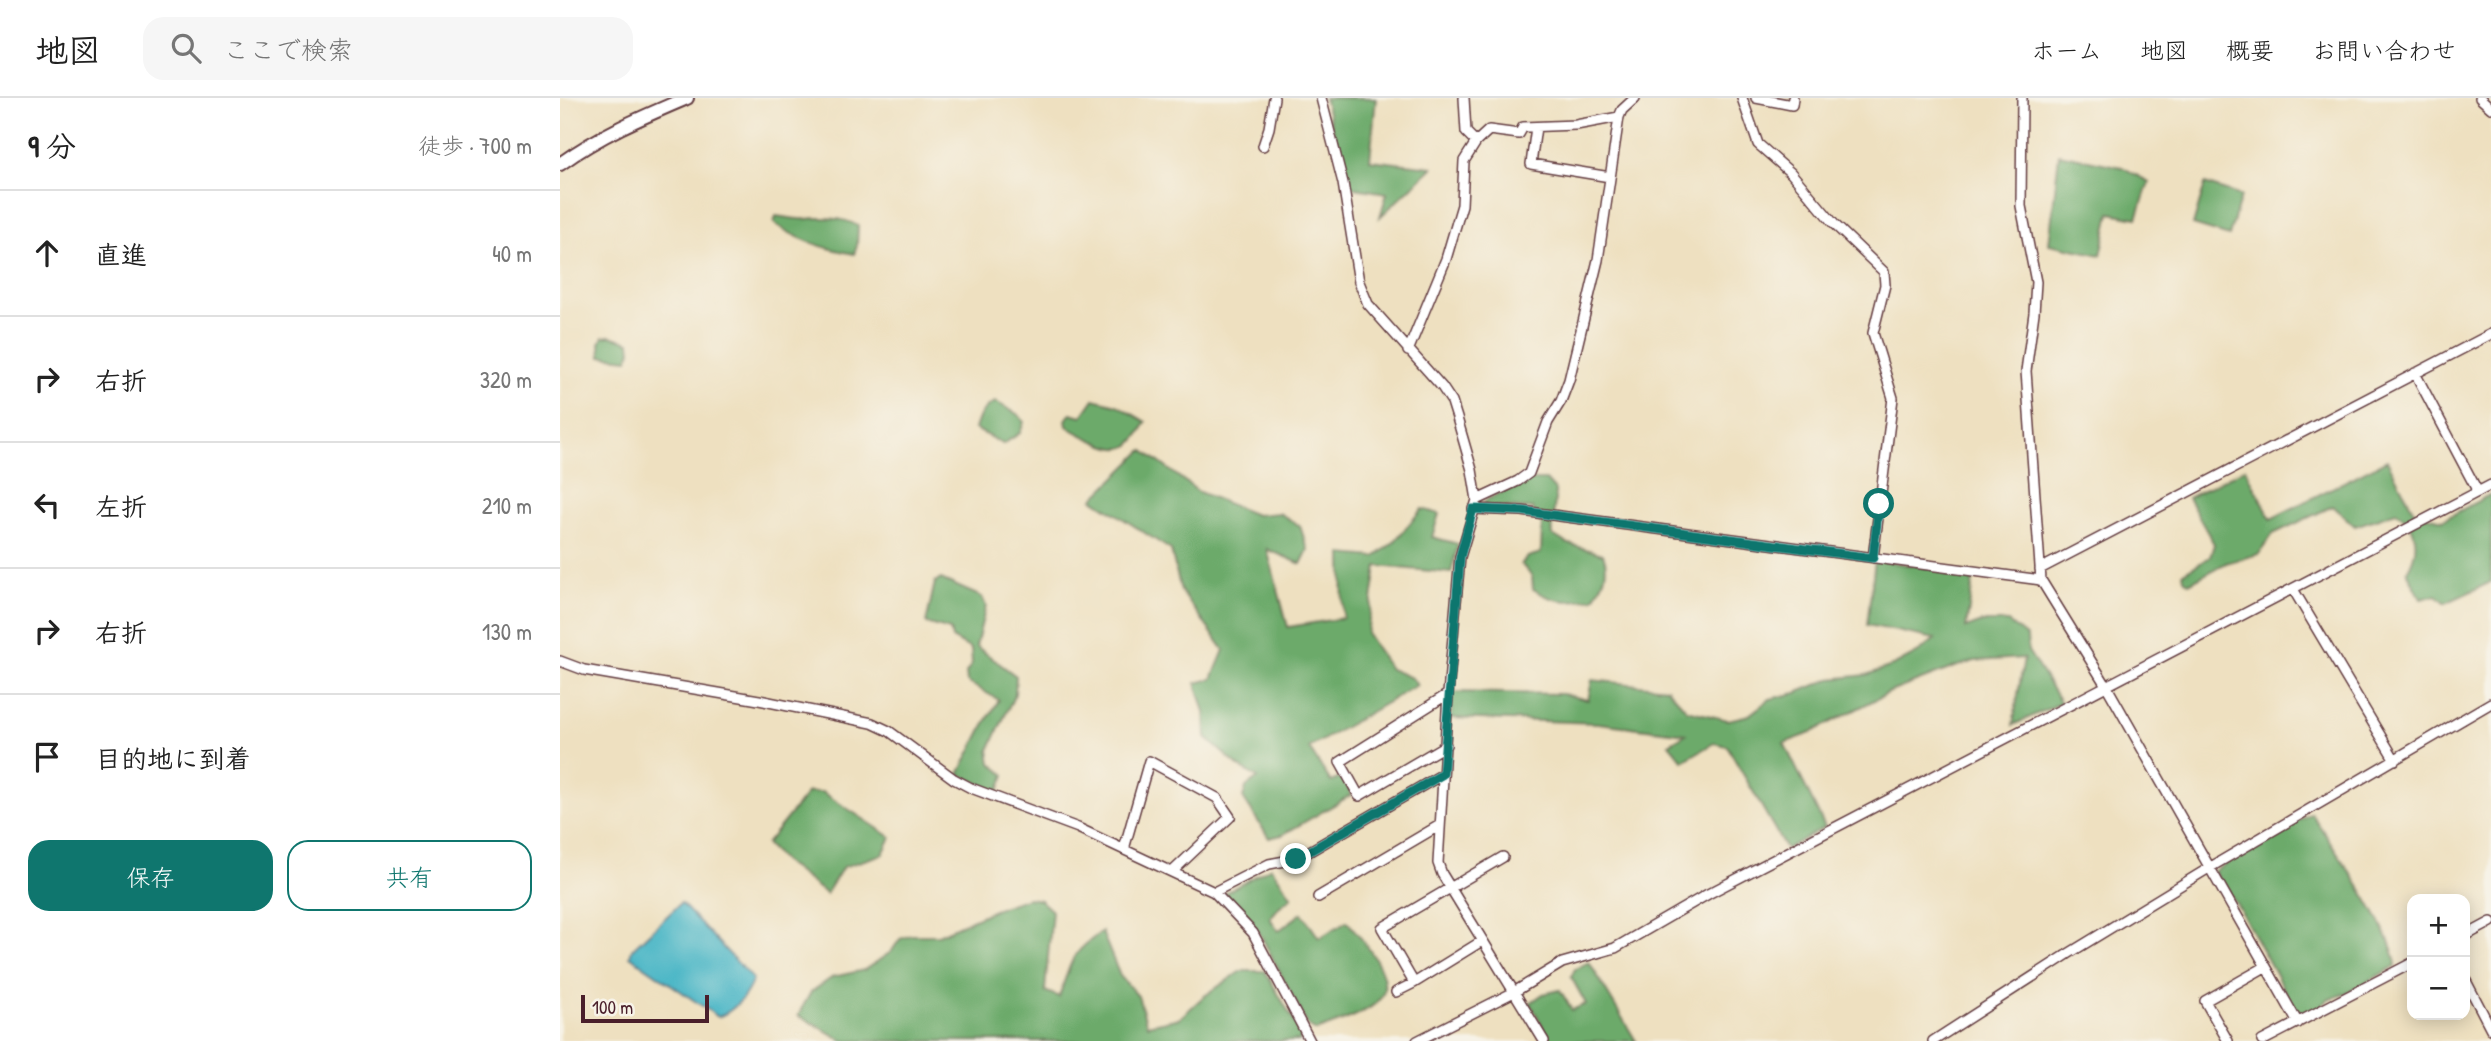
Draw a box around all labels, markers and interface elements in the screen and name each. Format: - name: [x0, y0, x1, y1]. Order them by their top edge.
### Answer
- search box: [143, 17, 633, 80]
- text: 地図: [35, 28, 101, 72]
- icon: search: [167, 29, 205, 67]
- text: ここで検索: [223, 32, 353, 67]
- text: ホーム: [2031, 34, 2102, 66]
- text: 地図: [2140, 34, 2188, 66]
- text: 概要: [2226, 34, 2274, 66]
- text: お問い合わせ: [2312, 34, 2456, 66]
- text: 9 分: [28, 126, 76, 166]
- text: 徒歩 · 700 m: [418, 130, 532, 161]
- icon: ahead: [28, 234, 66, 272]
- text: 直進: [95, 237, 147, 272]
- text: 40 m: [492, 238, 532, 269]
- icon: right: [28, 360, 66, 398]
- text: 右折: [95, 363, 147, 398]
- text: 320 m: [480, 364, 532, 395]
- icon: left: [28, 486, 66, 524]
- route start: [1863, 488, 1894, 519]
- text: 左折: [95, 489, 147, 524]
- text: 210 m: [482, 490, 532, 521]
- icon: right: [28, 612, 66, 650]
- text: 右折: [95, 615, 147, 650]
- text: 130 m: [482, 616, 532, 647]
- icon: arrive: [28, 738, 66, 776]
- text: 目的地に到着: [95, 741, 251, 776]
- button: 保存: [28, 840, 273, 911]
- button: 共有: [287, 840, 532, 911]
- route end: [1280, 843, 1311, 874]
- map controls: [2407, 894, 2470, 1020]
- button: +: [2407, 894, 2470, 957]
- button: −: [2407, 957, 2470, 1020]
- scale bar: [581, 992, 709, 1024]
- text: 100 m: [592, 994, 633, 1020]

